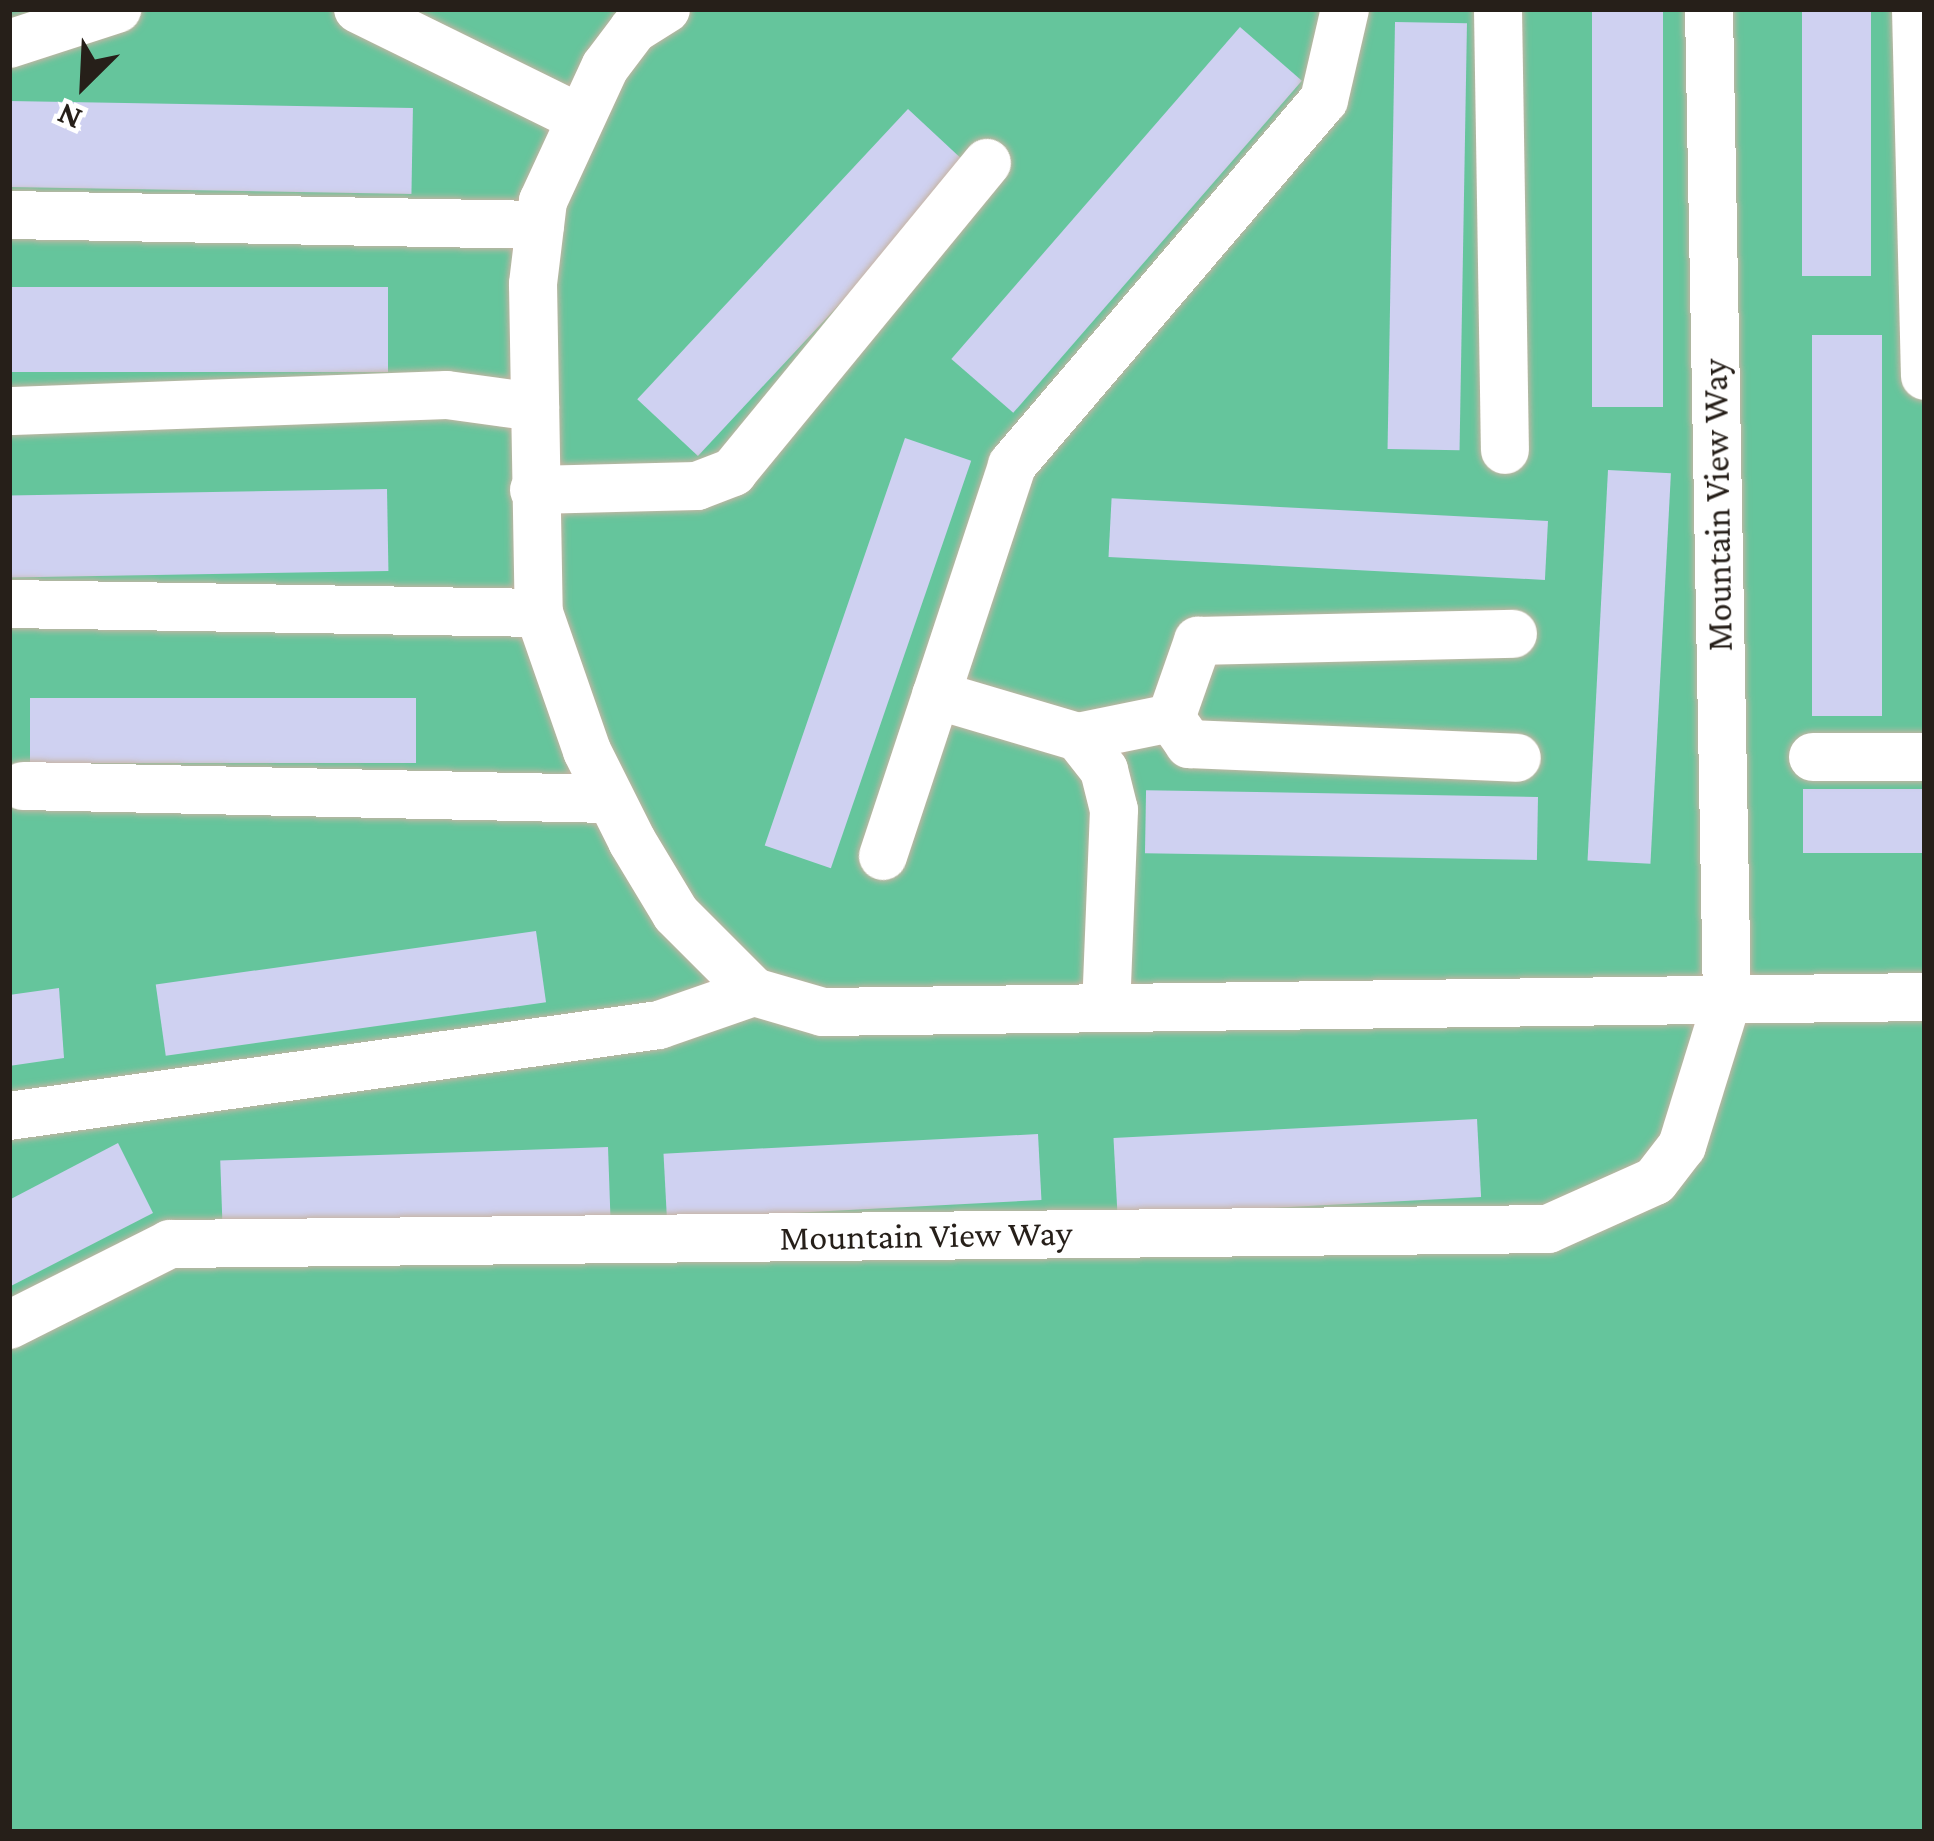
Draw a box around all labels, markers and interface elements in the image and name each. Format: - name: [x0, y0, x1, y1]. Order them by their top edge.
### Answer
- north arrow: [24, 24, 144, 144]
- text: N: [51, 96, 87, 139]
- street label: Mountain View Way: [1694, 358, 1742, 652]
- street label: Mountain View Way: [779, 1212, 1073, 1260]

